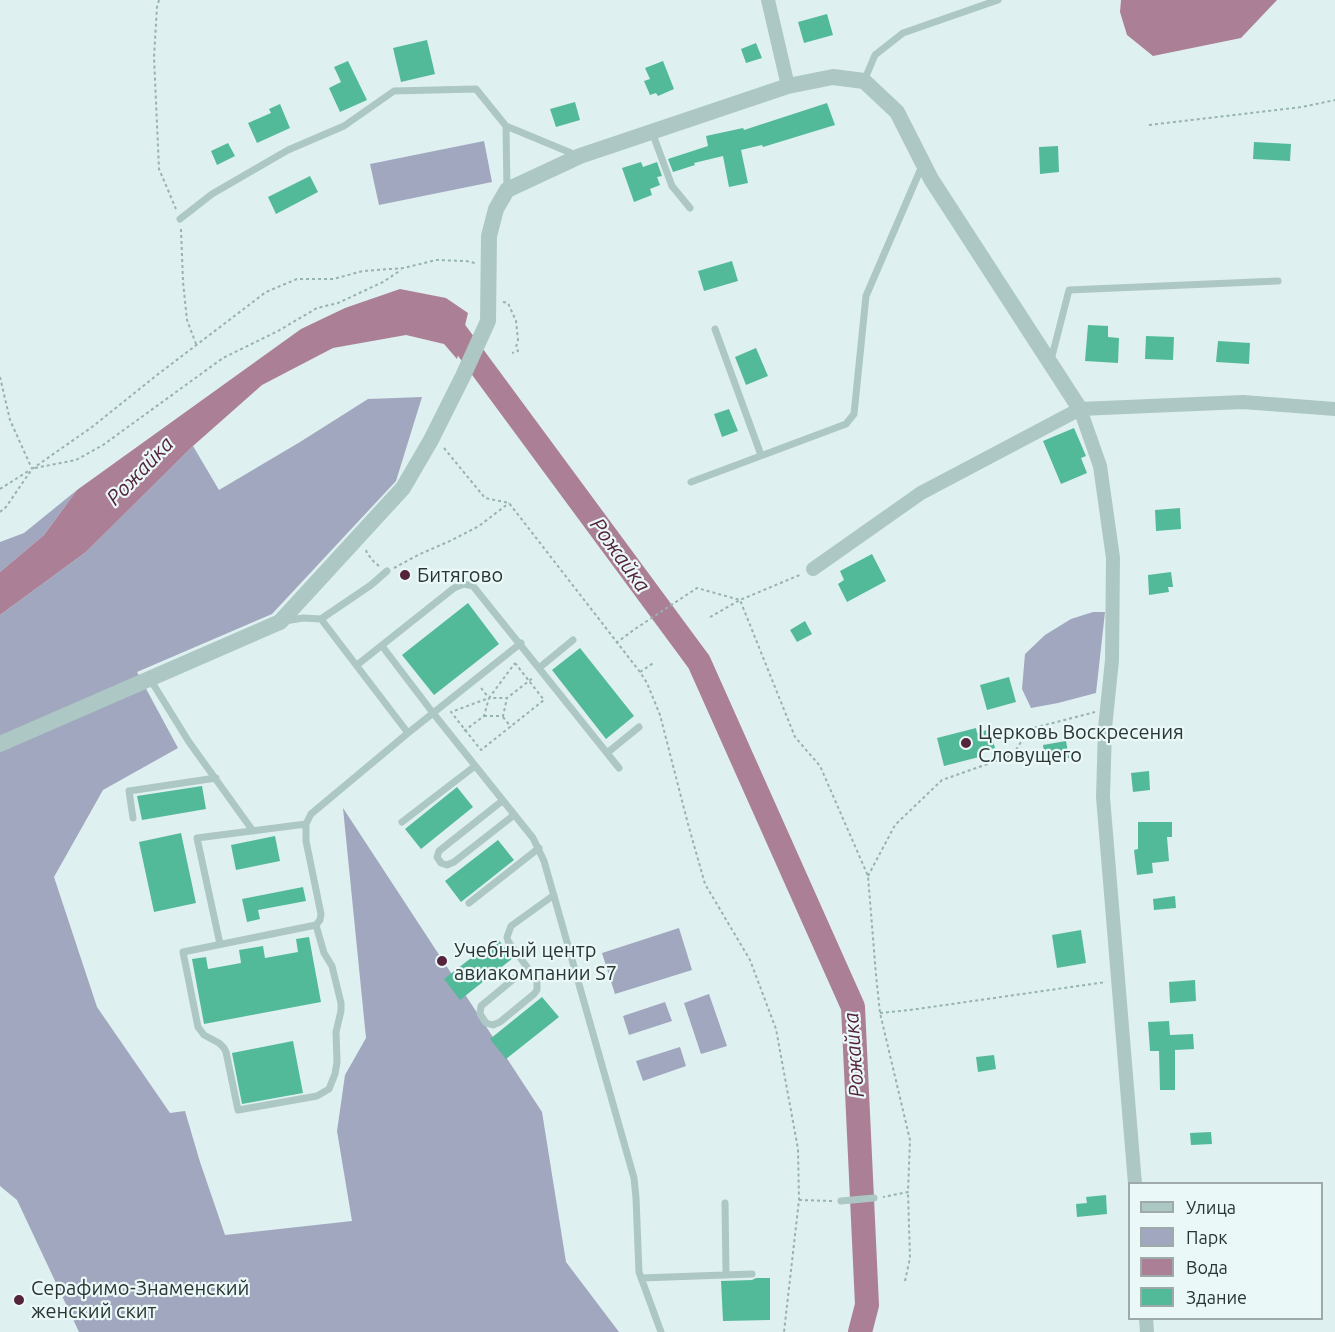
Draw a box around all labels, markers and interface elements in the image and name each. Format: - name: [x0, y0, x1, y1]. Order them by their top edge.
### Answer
- water label: Рожайка: [101, 432, 179, 510]
- water label: Рожайка: [585, 513, 655, 597]
- place label: Битягово: [417, 563, 503, 587]
- marker: Битягово: [398, 568, 412, 582]
- place label: Церковь Воскресения Словущего: [978, 720, 1184, 767]
- marker: Церковь Воскресения Словущего: [959, 736, 973, 750]
- place label: Учебный центр авиакомпании S7: [454, 938, 617, 985]
- marker: Учебный центр авиакомпании S7: [435, 954, 449, 968]
- water label: Рожайка: [838, 1012, 870, 1098]
- legend: [1128, 1182, 1323, 1320]
- text: Улица: [1186, 1197, 1236, 1217]
- text: Парк: [1186, 1227, 1227, 1247]
- text: Вода: [1186, 1257, 1228, 1277]
- place label: Серафимо-Знаменский женский скит: [31, 1276, 249, 1323]
- text: Здание: [1186, 1287, 1247, 1307]
- marker: Серафимо-Знаменский женский скит: [12, 1293, 26, 1307]

